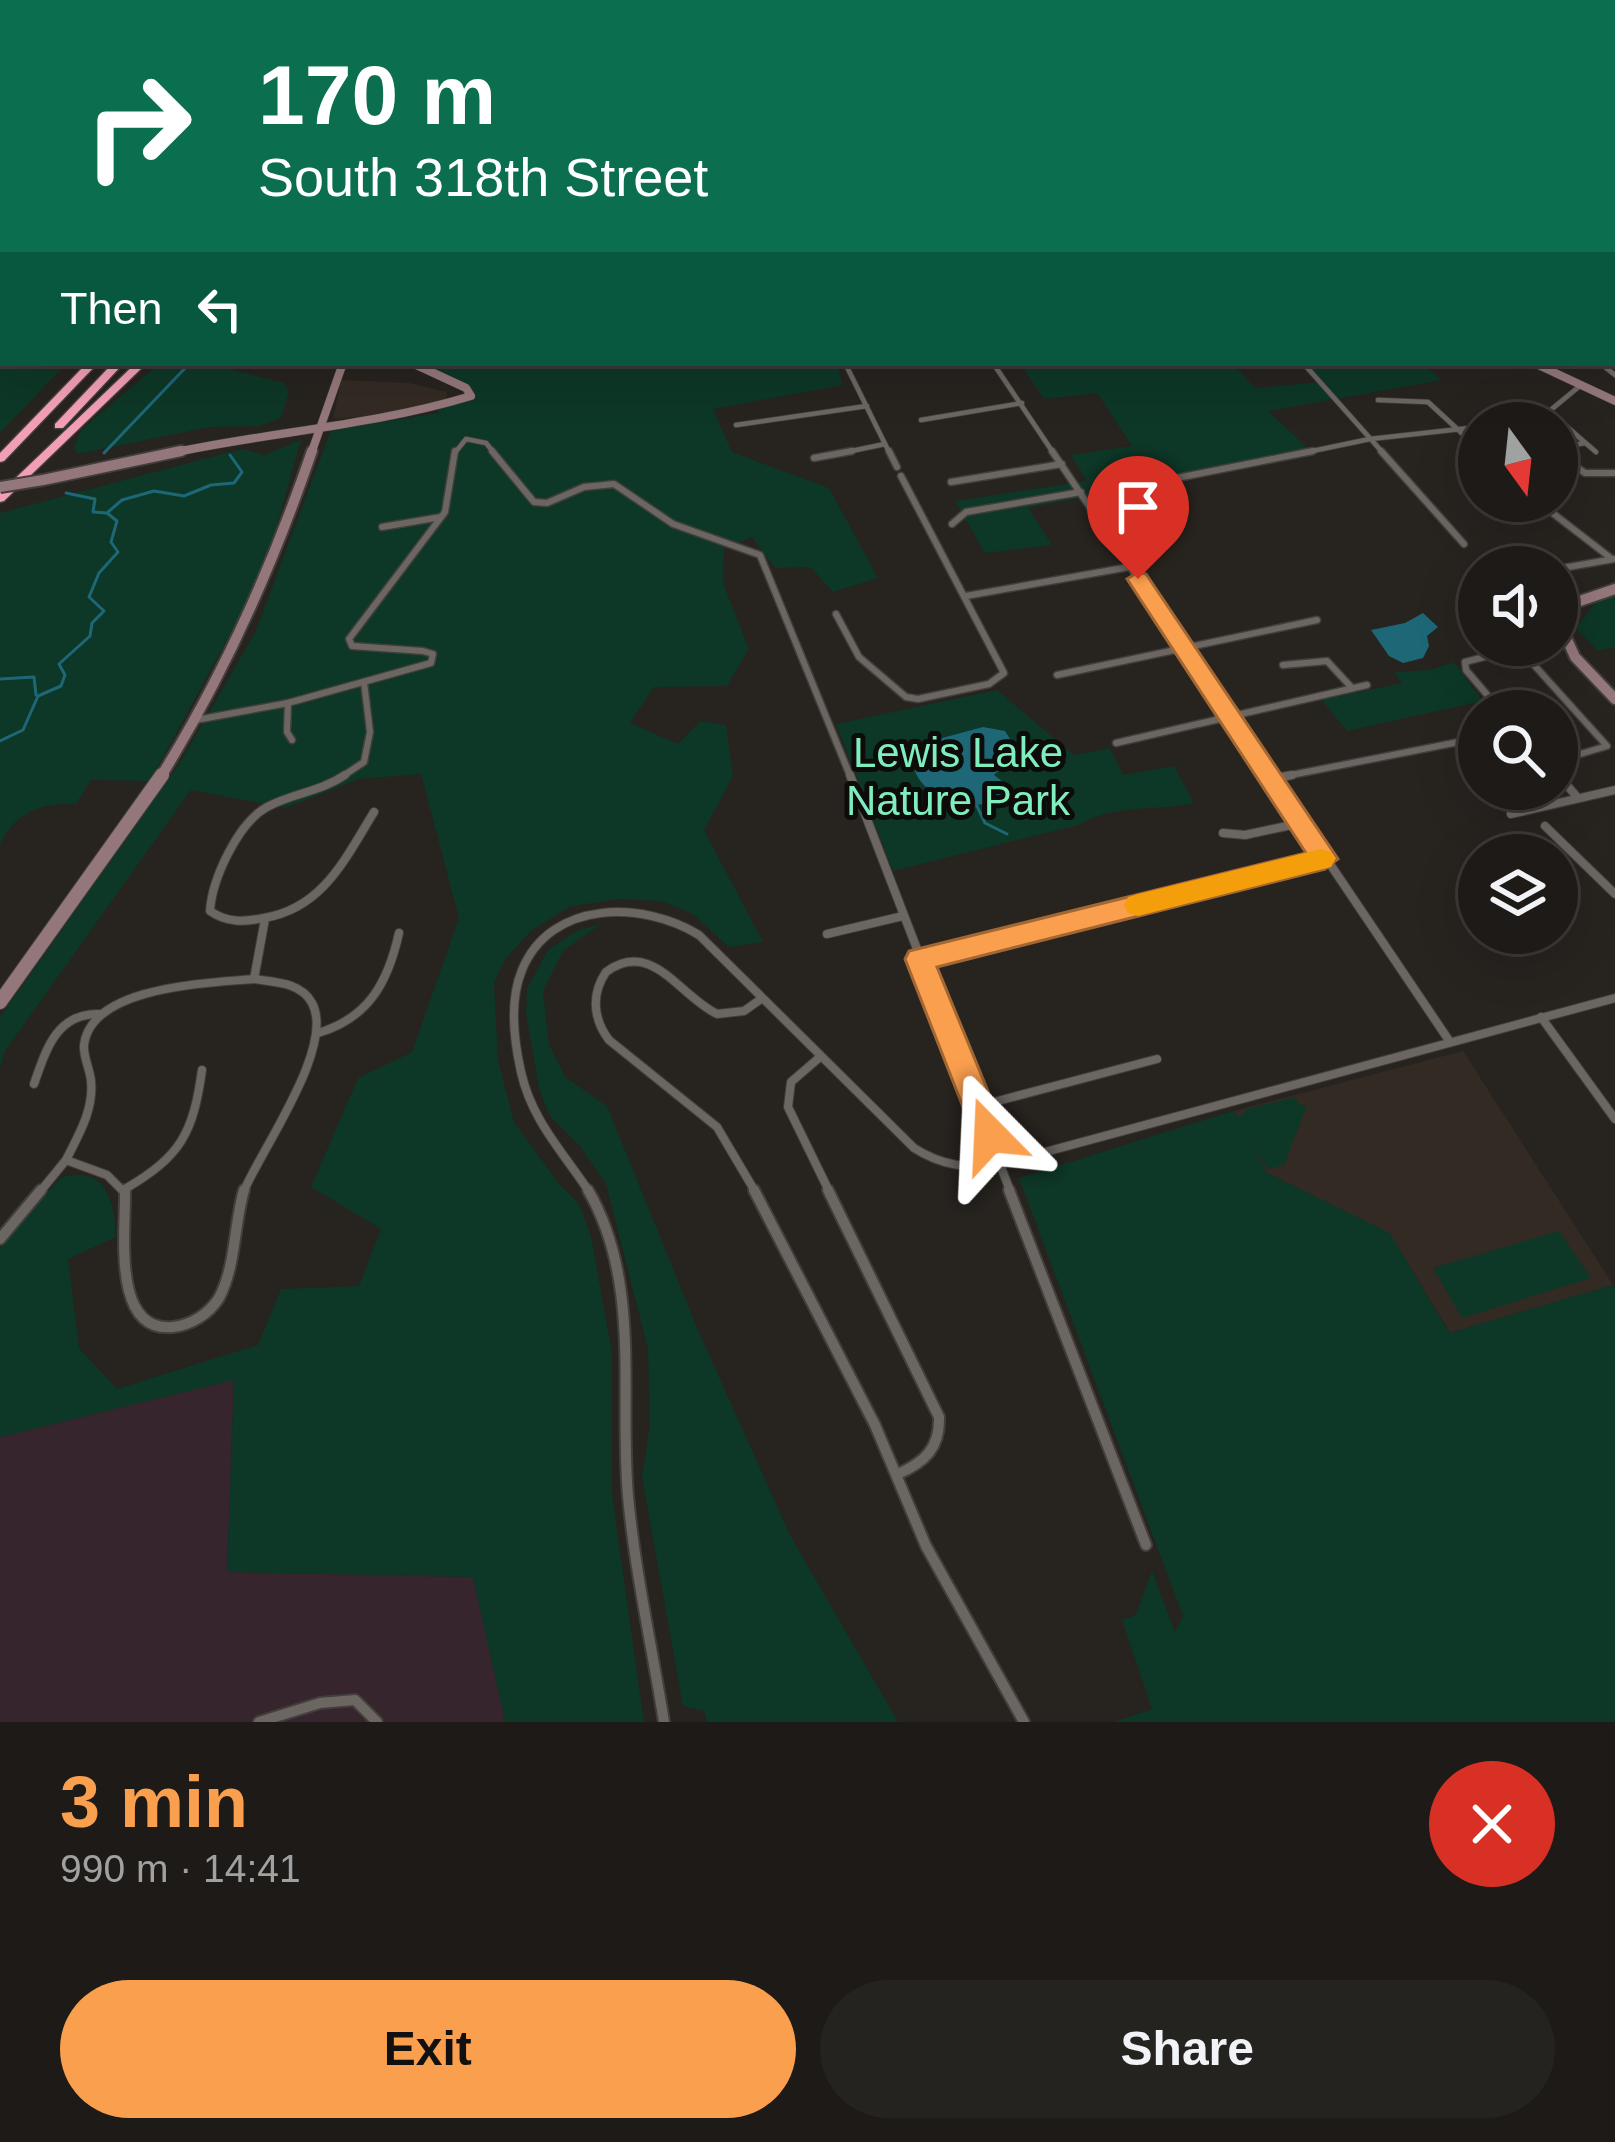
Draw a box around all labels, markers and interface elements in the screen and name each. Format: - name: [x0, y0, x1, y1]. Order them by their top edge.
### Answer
- icon: right: [60, 48, 216, 204]
- text: 170 m: [258, 48, 496, 142]
- text: South 318th Street: [258, 147, 708, 207]
- icon: left: [187, 276, 253, 342]
- text: Then: [60, 283, 163, 334]
- north arrow: [1458, 402, 1578, 522]
- map controls: [1458, 402, 1578, 954]
- pin: [1087, 456, 1189, 579]
- icon: arrive: [1105, 474, 1171, 540]
- button: sound: [1458, 546, 1578, 666]
- button: search: [1458, 690, 1578, 810]
- park label: Lewis Lake Nature Park: [846, 729, 1071, 824]
- button: layers: [1458, 834, 1578, 954]
- position arrow: [927, 1072, 1053, 1198]
- button: close: [1429, 1761, 1555, 1887]
- text: 3 min: [60, 1762, 248, 1842]
- text: 990 m · 14:41: [60, 1847, 301, 1890]
- button: Exit: [60, 1980, 796, 2118]
- button: Share: [820, 1980, 1555, 2118]

